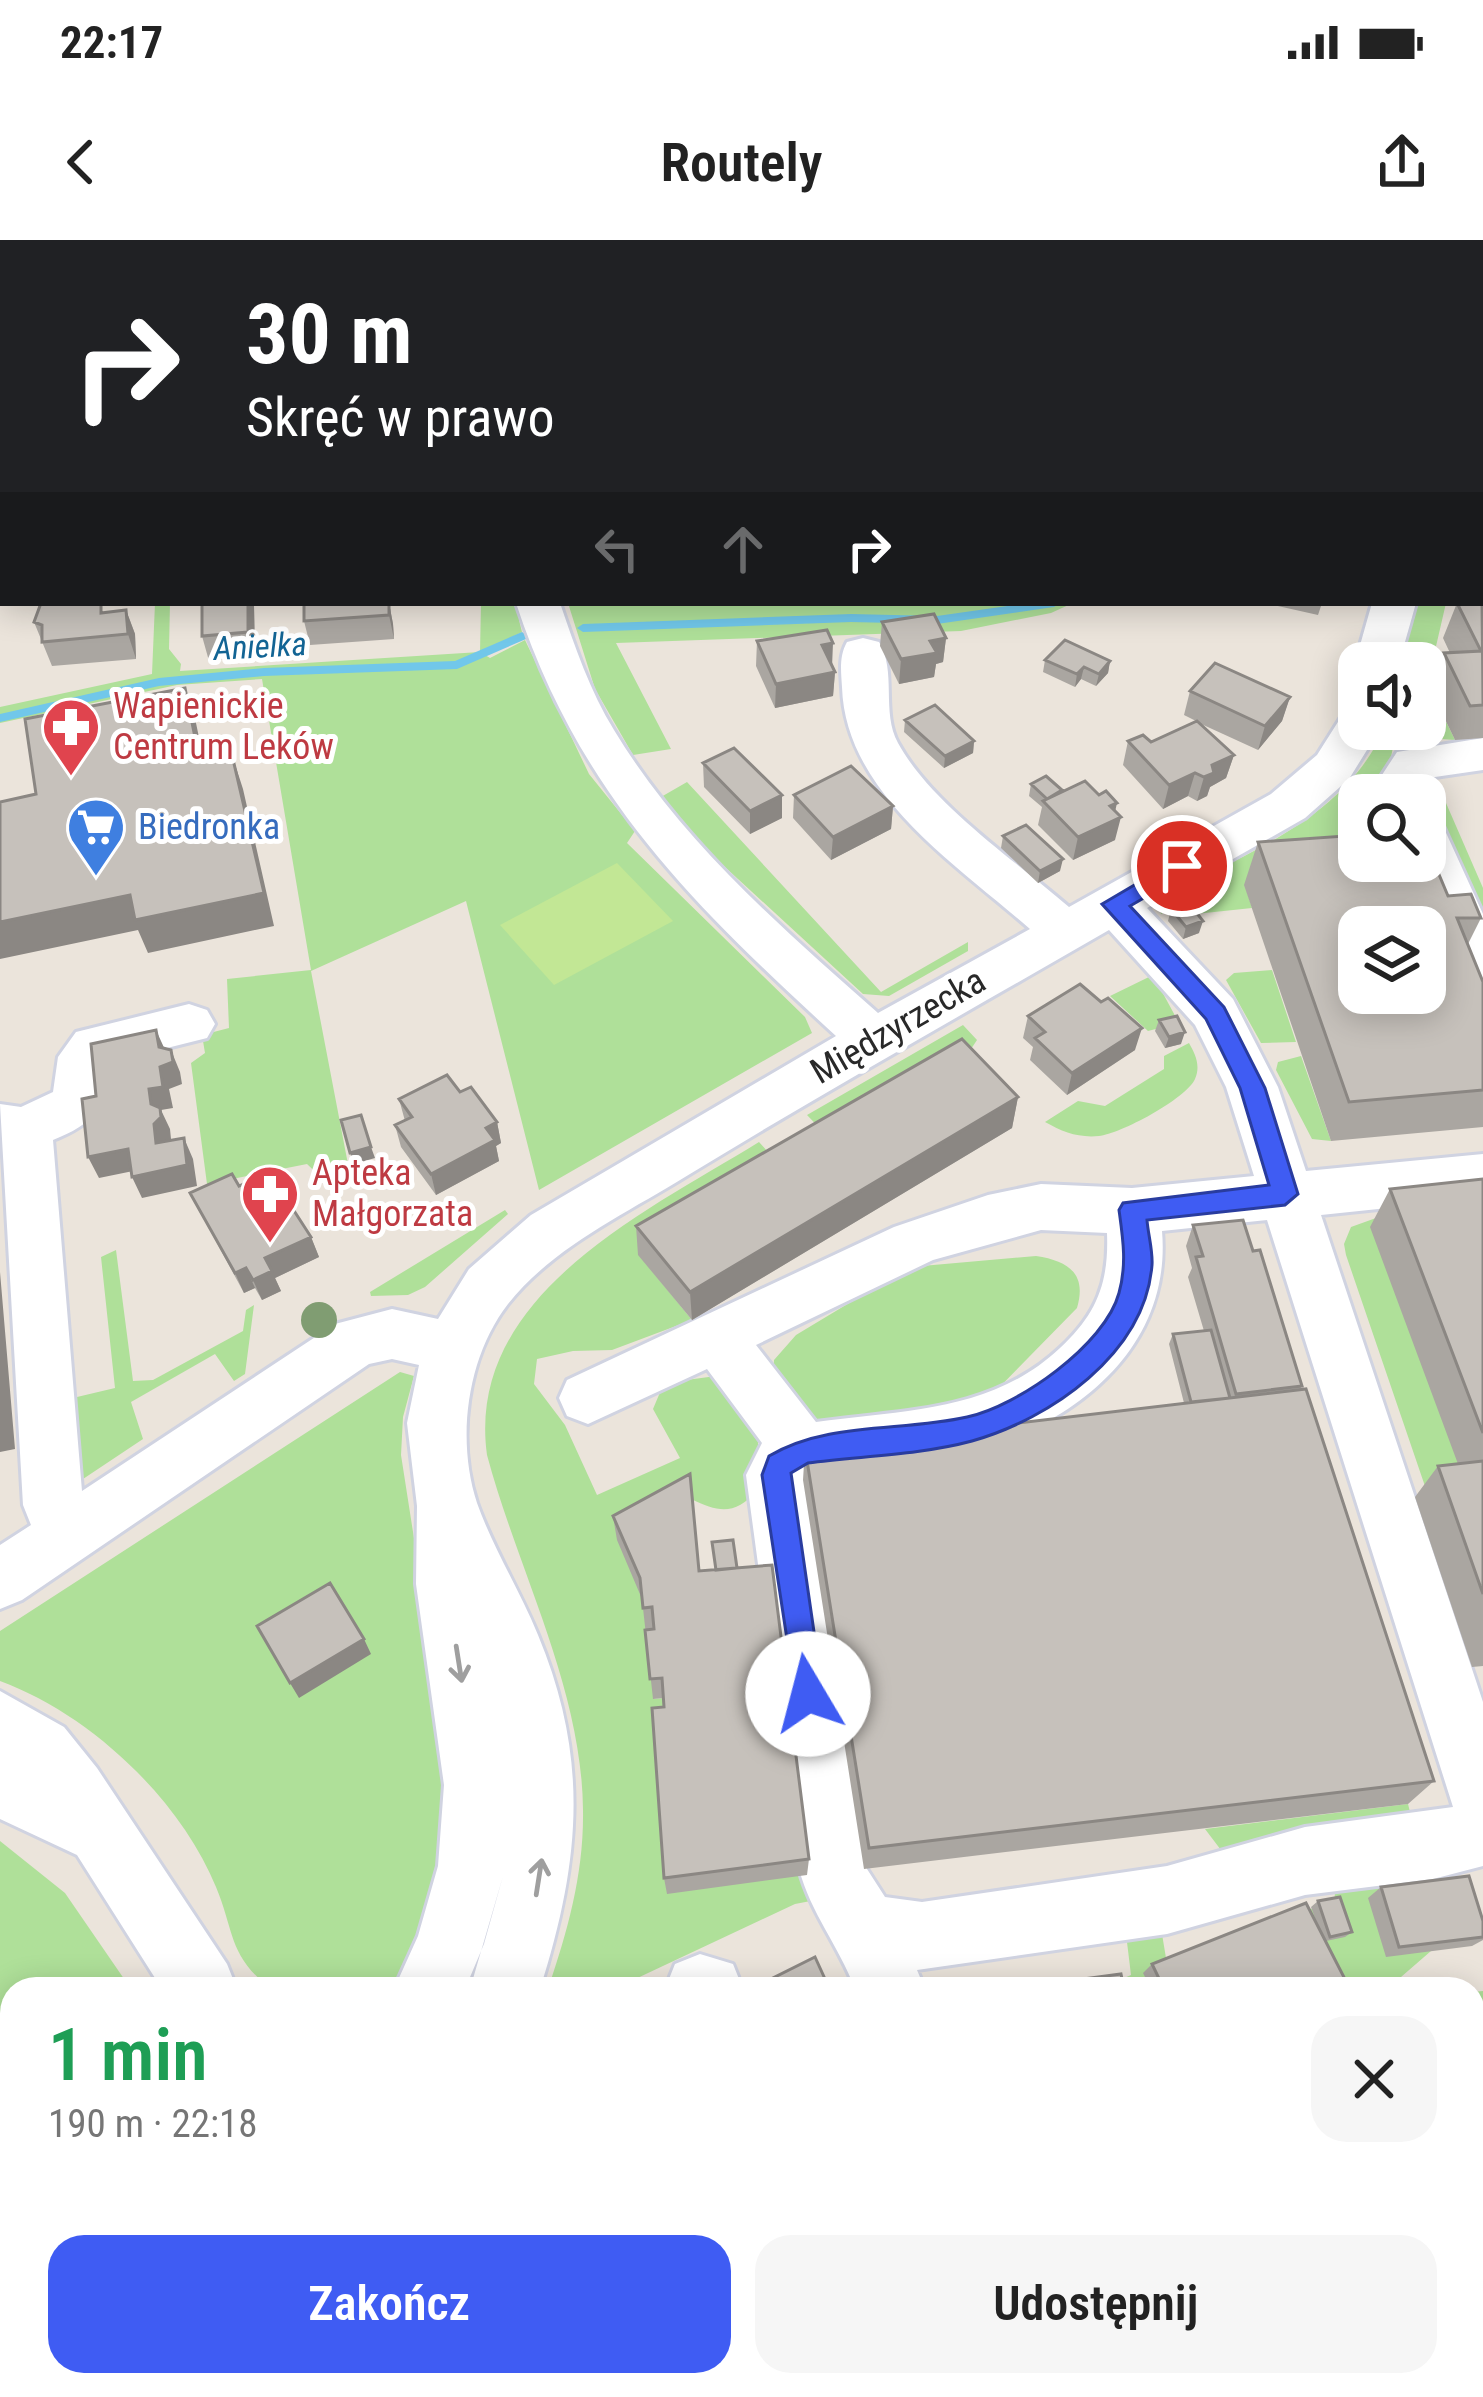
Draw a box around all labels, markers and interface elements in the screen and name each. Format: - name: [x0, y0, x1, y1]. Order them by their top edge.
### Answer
- text: 22:17: [60, 16, 163, 69]
- icon: back: [48, 129, 114, 195]
- icon: share: [1369, 129, 1435, 195]
- text: Routely: [660, 131, 823, 194]
- text: 30 m: [246, 285, 413, 384]
- icon: right: [48, 288, 204, 444]
- text: Skręć w prawo: [246, 386, 555, 449]
- icon: left: [584, 516, 650, 582]
- icon: ahead: [710, 516, 776, 582]
- icon: right: [836, 516, 902, 582]
- water label: Anielka: [210, 624, 308, 668]
- map controls: [1338, 642, 1446, 1014]
- button: sound: [1338, 642, 1446, 750]
- place label: Wapienickie Centrum Leków: [113, 685, 334, 768]
- pharmacy icon: Wapienickie Centrum Leków: [40, 696, 102, 778]
- button: search: [1338, 774, 1446, 882]
- supermarket icon: Biedronka: [65, 796, 127, 878]
- place label: Biedronka: [138, 806, 280, 848]
- pin: [1131, 815, 1233, 917]
- icon: arrive: [1149, 833, 1215, 899]
- button: layers: [1338, 906, 1446, 1014]
- street label: Międzyrzecka: [803, 959, 993, 1093]
- place label: Apteka Małgorzata: [312, 1152, 473, 1235]
- pharmacy icon: Apteka Małgorzata: [239, 1163, 301, 1245]
- position arrow: [745, 1631, 871, 1757]
- one-way arrow: [449, 1644, 472, 1683]
- one-way arrow: [528, 1859, 551, 1898]
- text: 1 min: [48, 2013, 207, 2098]
- button: close: [1311, 2016, 1437, 2142]
- text: 190 m · 22:18: [48, 2101, 258, 2147]
- button: Zakończ: [48, 2235, 731, 2373]
- button: Udostępnij: [755, 2235, 1437, 2373]

